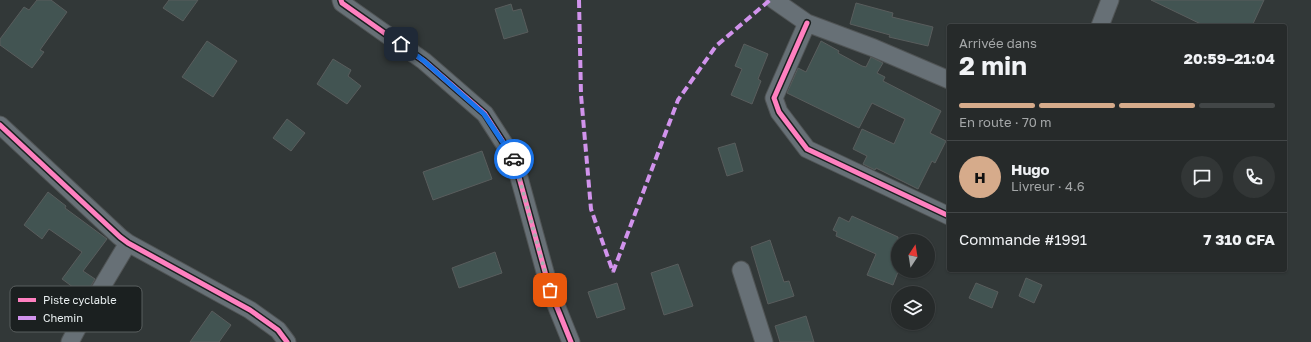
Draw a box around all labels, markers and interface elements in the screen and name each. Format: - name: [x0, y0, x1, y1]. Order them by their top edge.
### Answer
- pin: [384, 27, 418, 61]
- icon: home: [390, 33, 412, 55]
- text: Arrivée dans: [959, 35, 1037, 51]
- text: 20:59–21:04: [1184, 49, 1275, 67]
- text: 2 min: [959, 50, 1027, 81]
- text: En route · 70 m: [959, 114, 1052, 130]
- courier: [494, 139, 534, 179]
- icon: car: [503, 148, 525, 170]
- button: chat: [1181, 156, 1223, 198]
- button: phone: [1233, 156, 1275, 198]
- text: Hugo: [1011, 160, 1050, 178]
- text: H: [974, 168, 986, 186]
- text: Livreur · 4.6: [1011, 178, 1085, 194]
- text: Commande #1991: [959, 230, 1087, 248]
- text: 7 310 CFA: [1203, 230, 1275, 248]
- north arrow: [891, 234, 935, 278]
- map controls: [891, 234, 935, 330]
- pin: [533, 273, 567, 307]
- icon: bag: [539, 279, 561, 301]
- legend: [10, 286, 142, 332]
- button: layers: [891, 286, 935, 330]
- text: Piste cyclable: [43, 293, 117, 306]
- text: Chemin: [43, 311, 83, 324]

